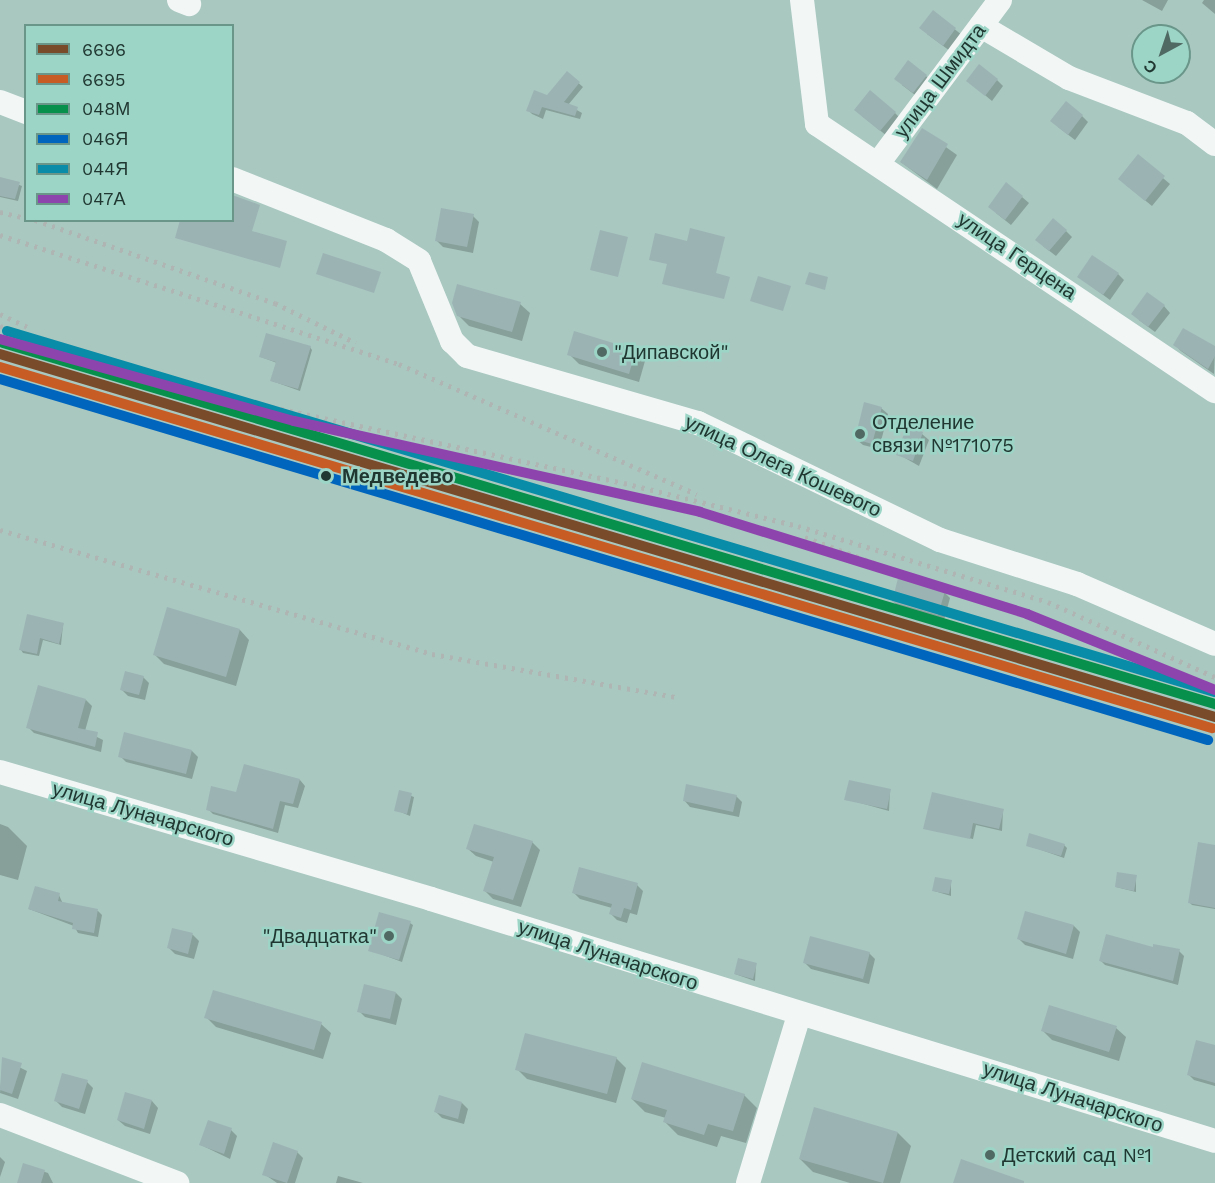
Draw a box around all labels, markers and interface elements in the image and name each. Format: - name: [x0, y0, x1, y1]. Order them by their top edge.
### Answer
- street label: улица Шмидта: [889, 19, 991, 143]
- legend: [24, 24, 234, 222]
- north arrow: [1131, 24, 1191, 84]
- text: 6696: [82, 39, 126, 60]
- text: С: [1140, 56, 1161, 78]
- text: 6695: [82, 69, 125, 90]
- text: 048М: [82, 98, 130, 119]
- text: 046Я: [82, 128, 128, 149]
- text: 044Я: [82, 158, 128, 179]
- text: 047А: [82, 188, 125, 209]
- street label: улица Герцена: [953, 207, 1081, 305]
- place label: "Дипавской": [614, 340, 728, 364]
- marker: "Дипавской": [595, 345, 609, 359]
- street label: улица Олега Кошевого: [681, 410, 885, 522]
- place label: Отделение связи №171075: [872, 410, 1014, 457]
- marker: Отделение связи №171075: [853, 427, 867, 441]
- place label: Медведево: [342, 464, 454, 488]
- marker: Медведево: [315, 465, 337, 487]
- street label: улица Луначарского: [50, 777, 236, 851]
- street label: улица Луначарского: [515, 915, 701, 995]
- place label: "Двадцатка": [263, 924, 377, 948]
- marker: "Двадцатка": [382, 929, 396, 943]
- street label: улица Луначарского: [980, 1057, 1166, 1137]
- place label: Детский сад №1: [1002, 1143, 1152, 1167]
- marker: Детский сад №1: [983, 1148, 997, 1162]

